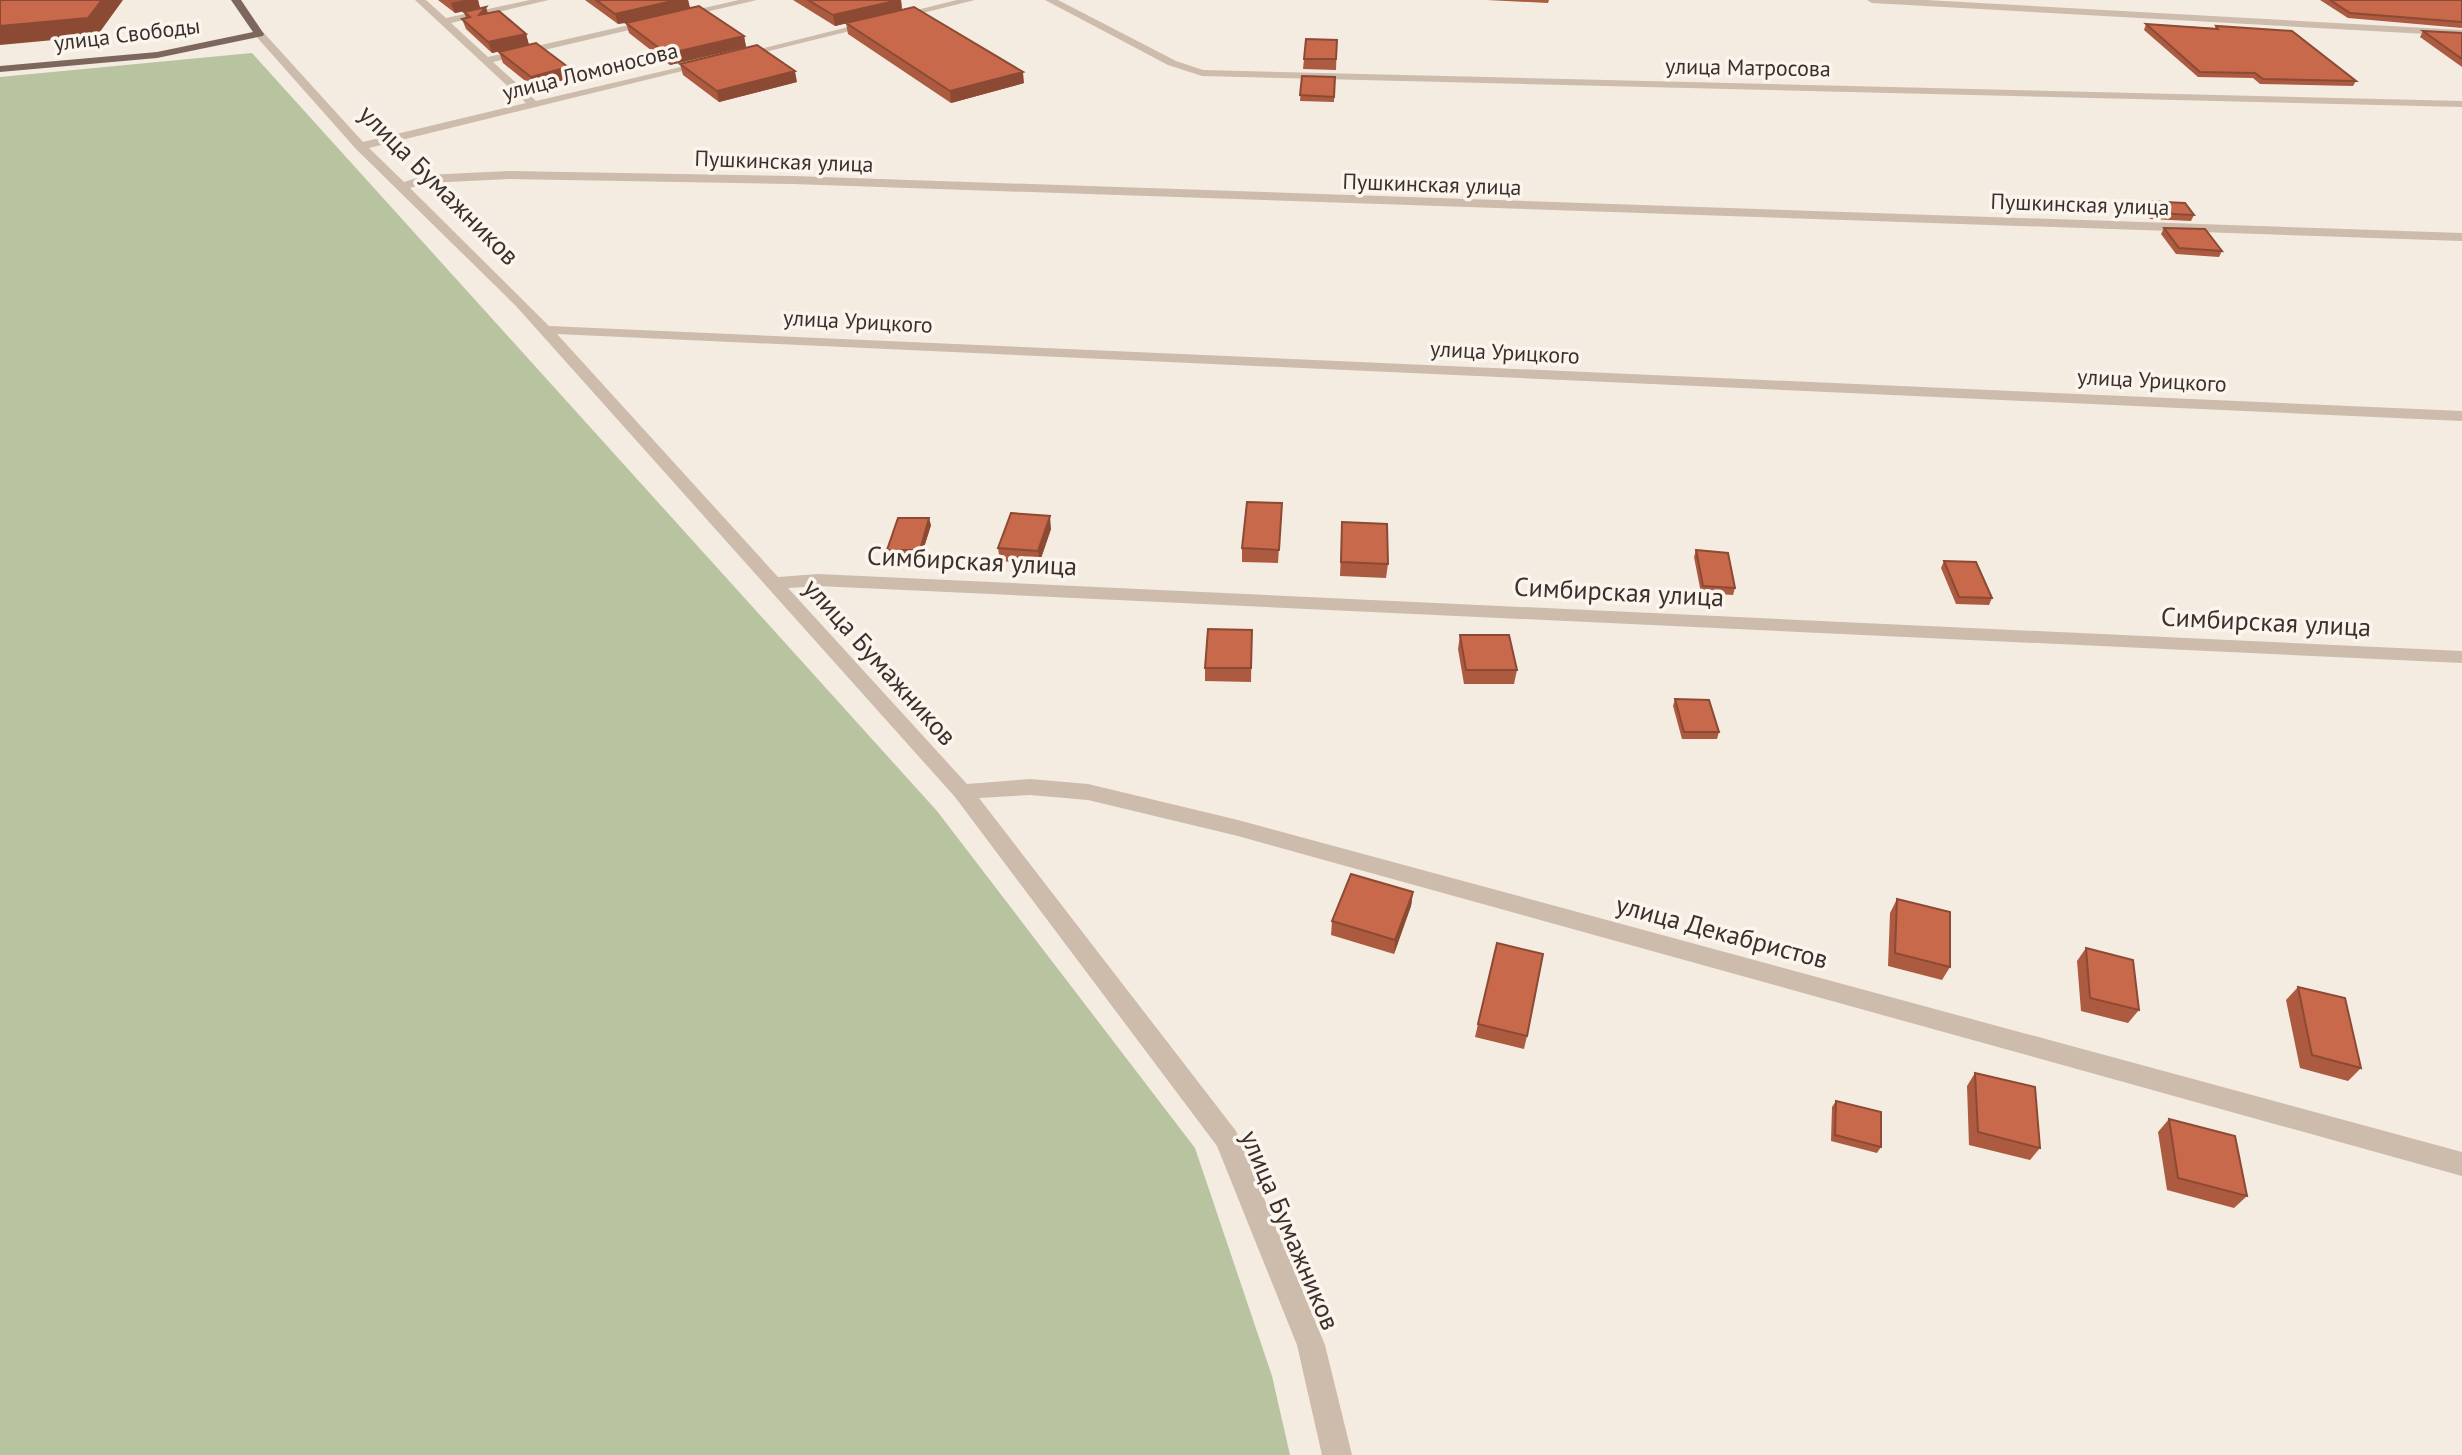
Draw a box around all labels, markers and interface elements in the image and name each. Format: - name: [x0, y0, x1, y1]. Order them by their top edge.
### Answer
- street label: улица Свободы: [52, 11, 202, 57]
- street label: улица Ломоносова: [499, 36, 681, 106]
- street label: улица Матросова: [1665, 52, 1831, 82]
- street label: улица Бумажников: [352, 97, 527, 272]
- street label: Пушкинская улица: [694, 144, 874, 178]
- street label: Пушкинская улица: [1342, 167, 1522, 201]
- street label: Пушкинская улица: [1990, 187, 2170, 221]
- street label: улица Урицкого: [782, 303, 934, 339]
- street label: улица Урицкого: [1429, 334, 1581, 370]
- street label: улица Урицкого: [2076, 362, 2228, 398]
- street label: Симбирская улица: [866, 539, 1078, 582]
- street label: Симбирская улица: [1513, 570, 1725, 613]
- street label: улица Бумажников: [797, 571, 964, 752]
- street label: Симбирская улица: [2160, 600, 2372, 643]
- street label: улица Декабристов: [1613, 887, 1832, 976]
- street label: улица Бумажников: [1234, 1125, 1347, 1335]

